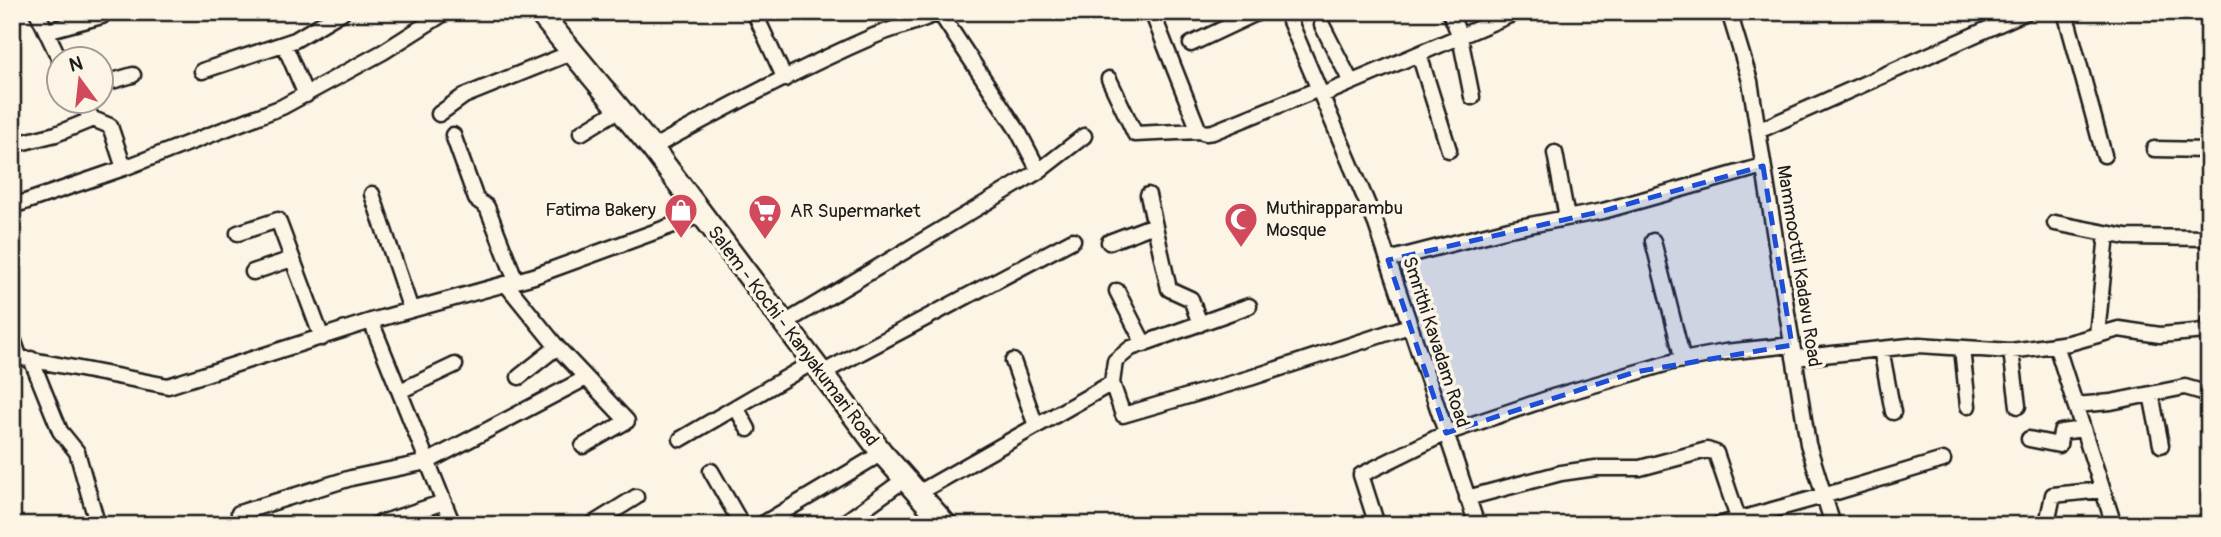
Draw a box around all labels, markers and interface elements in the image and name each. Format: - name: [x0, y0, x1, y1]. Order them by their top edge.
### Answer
- north arrow: [46, 46, 116, 116]
- text: N: [67, 51, 85, 78]
- street label: Mammoottil Kadavu Road: [1771, 163, 1827, 369]
- shop icon: Fatima Bakery: [662, 191, 700, 240]
- supermarket icon: AR Supermarket: [746, 192, 784, 241]
- place label: Muthirapparambu Mosque: [1266, 196, 1403, 242]
- place label: Fatima Bakery: [545, 198, 656, 222]
- place label: AR Supermarket: [790, 199, 921, 223]
- mosque icon: Muthirapparambu Mosque: [1222, 200, 1260, 249]
- street label: Salem - Kochi - Kanyakumari Road: [702, 221, 884, 451]
- street label: Smrithi Kavadam Road: [1397, 253, 1475, 431]

